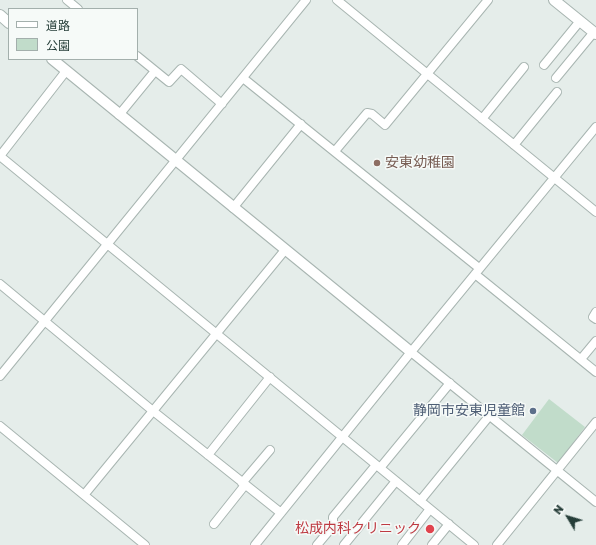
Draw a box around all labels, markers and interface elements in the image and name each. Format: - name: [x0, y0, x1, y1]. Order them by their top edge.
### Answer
- legend: [8, 8, 138, 60]
- text: 道路: [46, 18, 70, 33]
- text: 公園: [46, 38, 70, 53]
- place label: 安東幼稚園: [385, 155, 455, 171]
- marker: 安東幼稚園: [372, 158, 382, 168]
- place label: 静岡市安東児童館: [413, 403, 525, 419]
- marker: 静岡市安東児童館: [528, 406, 538, 416]
- north arrow: [548, 497, 588, 537]
- text: N: [550, 502, 566, 517]
- place label: 松成内科クリニック: [295, 521, 421, 537]
- marker: 松成内科クリニック: [424, 523, 436, 535]

